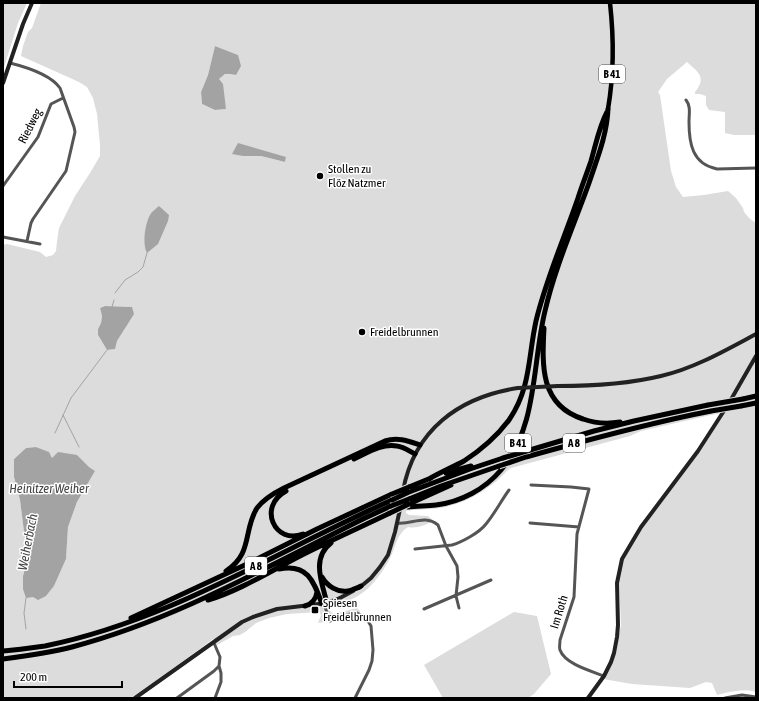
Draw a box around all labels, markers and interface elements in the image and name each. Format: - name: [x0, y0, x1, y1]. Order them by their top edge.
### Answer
- road number: B 41: [599, 65, 625, 83]
- street label: Riedweg: [15, 105, 45, 146]
- place label: Stollen zu Flöz Natzmer: [328, 162, 386, 190]
- marker: Stollen zu Flöz Natzmer: [315, 171, 325, 181]
- place label: Freidelbrunnen: [370, 325, 439, 339]
- marker: Freidelbrunnen: [357, 327, 367, 337]
- road number: B 41: [505, 434, 531, 452]
- road number: A 8: [563, 434, 585, 452]
- water label: Heinitzer Weiher: [9, 481, 90, 496]
- water label: Weiherbach: [15, 512, 40, 572]
- road number: A 8: [245, 557, 267, 575]
- street label: Im Roth: [547, 594, 571, 630]
- place label: Spiesen Freidelbrunnen: [323, 596, 392, 624]
- marker: Spiesen Freidelbrunnen: [310, 605, 320, 615]
- scale bar: [14, 663, 122, 689]
- text: 200 m: [20, 670, 47, 684]

